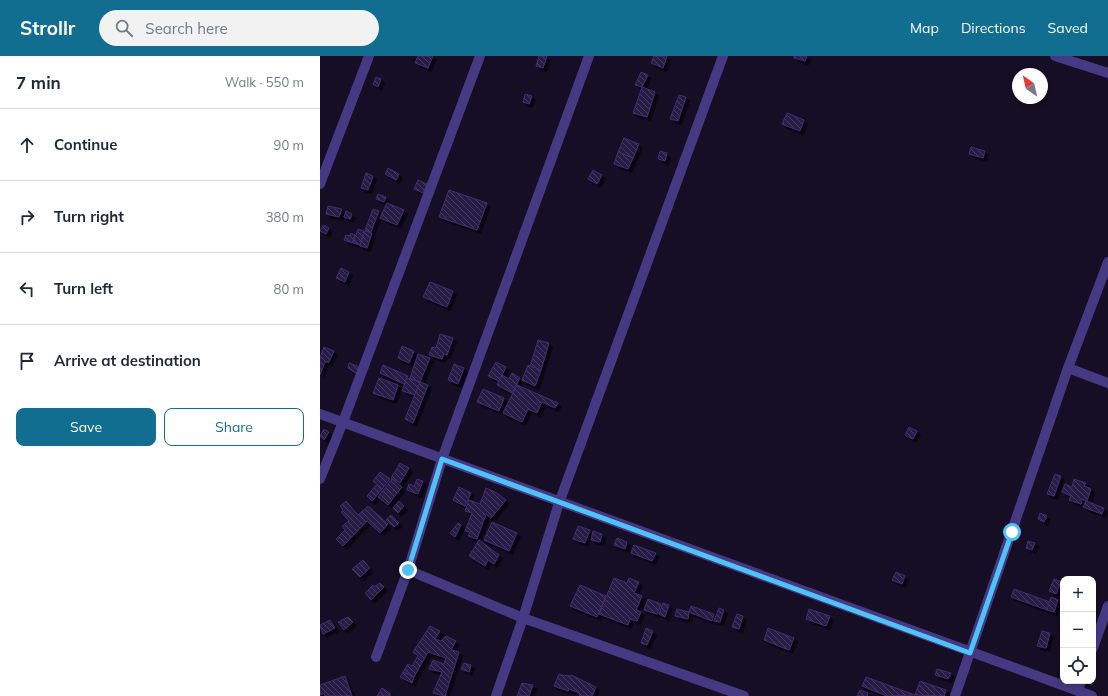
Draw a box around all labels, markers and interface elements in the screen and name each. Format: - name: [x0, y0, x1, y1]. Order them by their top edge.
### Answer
- search box: [99, 10, 379, 46]
- text: Strollr: [20, 16, 75, 40]
- icon: search: [113, 17, 135, 39]
- text: Search here: [145, 19, 228, 38]
- text: Map: [910, 19, 939, 37]
- text: Directions: [961, 19, 1026, 37]
- text: Saved: [1048, 19, 1088, 37]
- north arrow: [1012, 68, 1048, 104]
- text: 7 min: [16, 72, 61, 93]
- text: Walk · 550 m: [225, 74, 304, 90]
- icon: ahead: [16, 134, 38, 156]
- text: Continue: [54, 135, 117, 154]
- text: 90 m: [274, 137, 304, 153]
- icon: right: [16, 206, 38, 228]
- text: Turn right: [54, 207, 124, 226]
- text: 380 m: [266, 209, 304, 225]
- icon: left: [16, 278, 38, 300]
- text: Turn left: [54, 279, 113, 298]
- text: 80 m: [274, 281, 304, 297]
- icon: arrive: [16, 350, 38, 372]
- text: Arrive at destination: [54, 351, 201, 370]
- button: Save: [16, 408, 156, 446]
- button: Share: [164, 408, 304, 446]
- route start: [1003, 523, 1021, 541]
- route end: [399, 561, 417, 579]
- map controls: [1060, 576, 1096, 684]
- button: +: [1060, 576, 1096, 612]
- button: −: [1060, 612, 1096, 648]
- button: locate: [1060, 648, 1096, 684]

